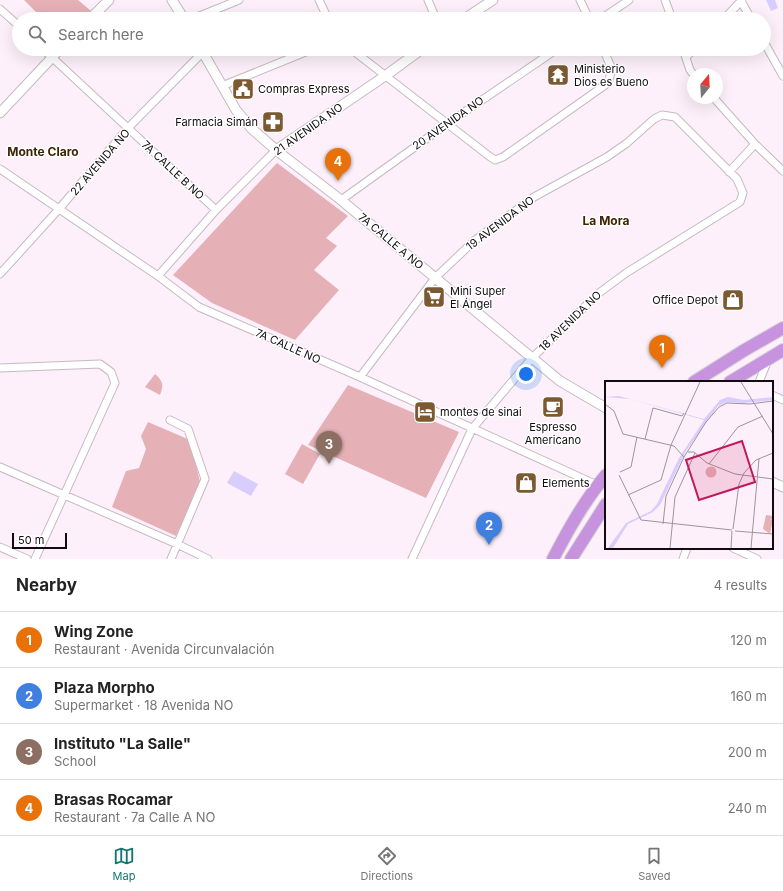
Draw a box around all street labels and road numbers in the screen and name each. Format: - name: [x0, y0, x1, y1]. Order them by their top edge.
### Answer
- street label: 20 AVENIDA NO: [410, 93, 486, 153]
- street label: 21 AVENIDA NO: [271, 100, 345, 158]
- street label: 22 AVENIDA NO: [67, 126, 133, 198]
- street label: 7A CALLE B NO: [139, 138, 207, 202]
- street label: 19 AVENIDA NO: [463, 193, 537, 253]
- street label: 7A CALLE A NO: [356, 210, 426, 272]
- street label: 18 AVENIDA NO: [536, 288, 604, 354]
- street label: 7A CALLE NO: [253, 325, 323, 367]

